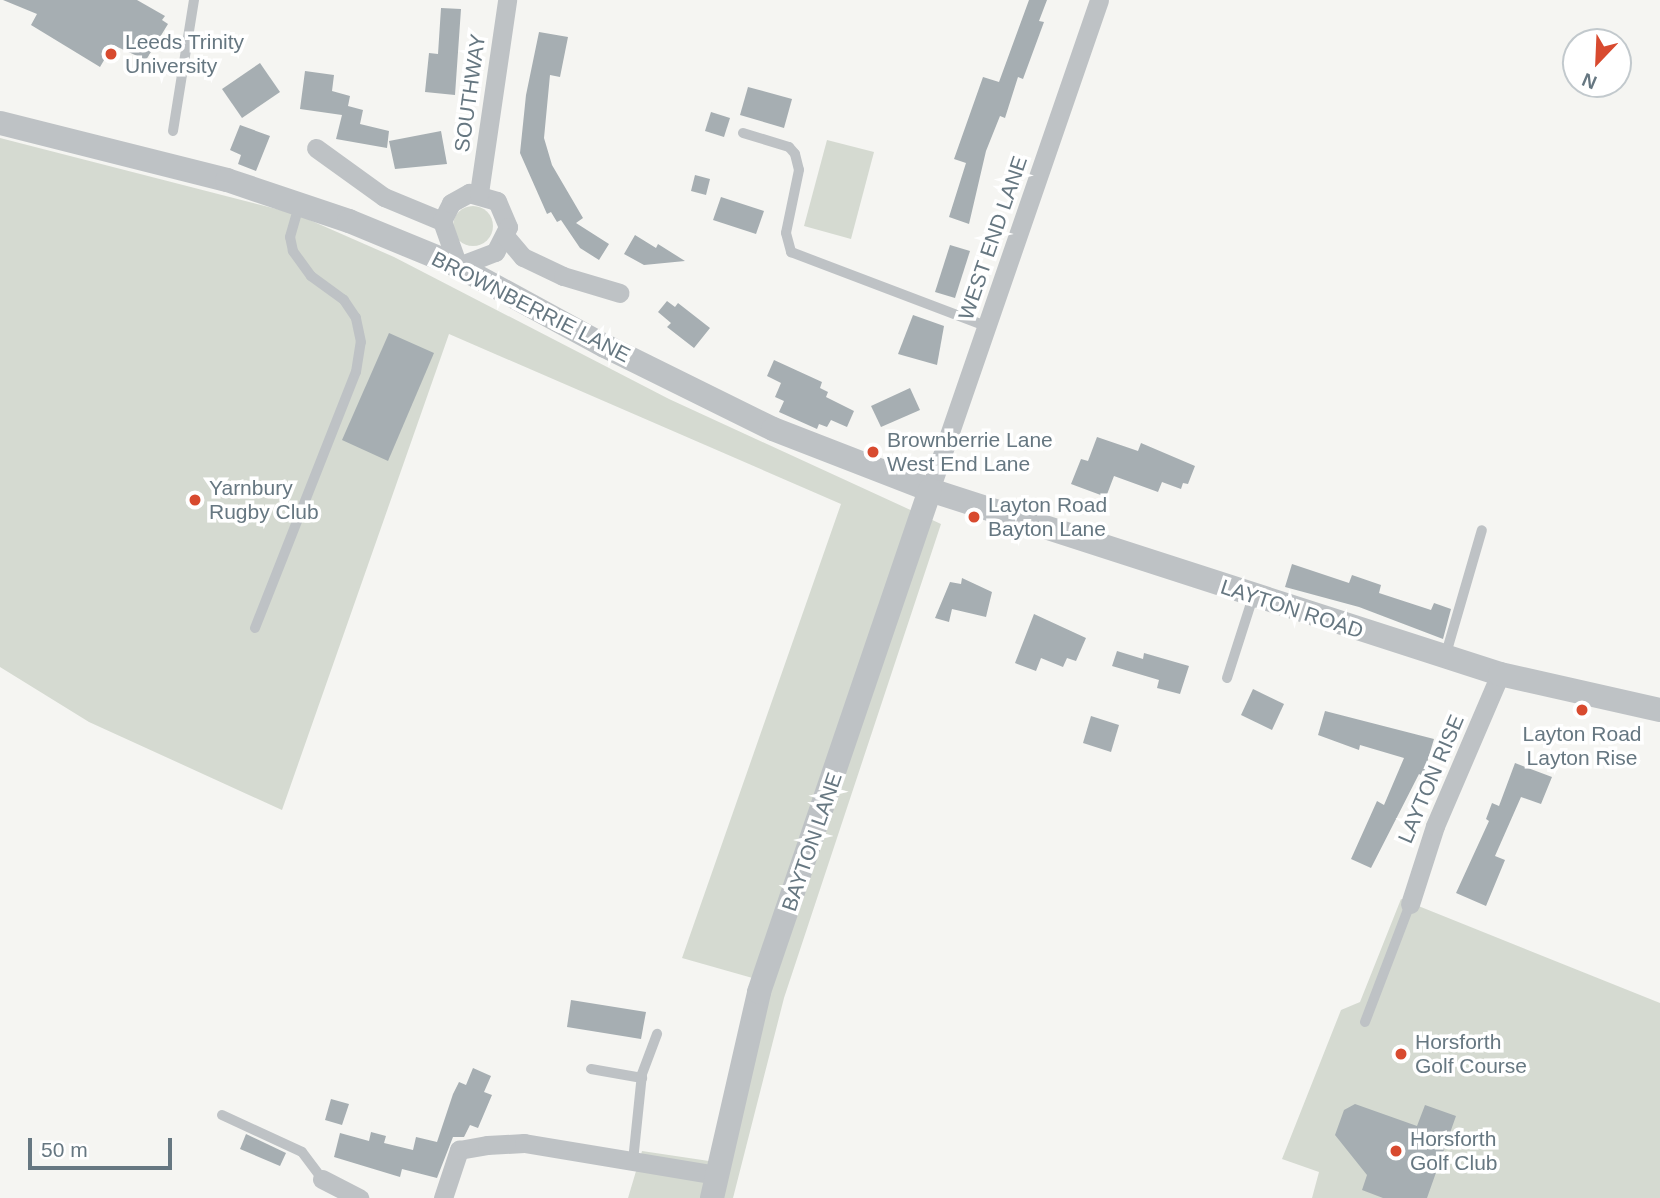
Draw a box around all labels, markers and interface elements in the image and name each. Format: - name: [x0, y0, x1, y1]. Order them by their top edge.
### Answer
- north arrow: [1562, 28, 1632, 98]
- place label: Leeds Trinity University: [125, 29, 244, 79]
- street label: SOUTHWAY: [449, 32, 491, 154]
- marker: Leeds Trinity University: [103, 46, 119, 62]
- text: N: [1579, 69, 1600, 93]
- street label: WEST END LANE: [953, 153, 1033, 323]
- street label: BROWNBERRIE LANE: [428, 246, 634, 368]
- place label: Brownberrie Lane West End Lane: [887, 427, 1053, 477]
- marker: Brownberrie Lane West End Lane: [865, 444, 881, 460]
- place label: Yarnbury Rugby Club: [209, 475, 319, 525]
- marker: Yarnbury Rugby Club: [187, 492, 203, 508]
- place label: Layton Road Bayton Lane: [988, 492, 1107, 542]
- marker: Layton Road Bayton Lane: [966, 509, 982, 525]
- street label: LAYTON ROAD: [1217, 574, 1367, 644]
- marker: Layton Road Layton Rise: [1574, 702, 1590, 718]
- street label: LAYTON RISE: [1393, 711, 1469, 847]
- place label: Layton Road Layton Rise: [1522, 721, 1642, 771]
- street label: BAYTON LANE: [776, 769, 848, 915]
- place label: Horsforth Golf Course: [1415, 1029, 1527, 1079]
- marker: Horsforth Golf Course: [1393, 1046, 1409, 1062]
- scale bar: [32, 1124, 175, 1168]
- place label: Horsforth Golf Club: [1410, 1126, 1498, 1176]
- text: 50 m: [41, 1138, 88, 1161]
- marker: Horsforth Golf Club: [1388, 1143, 1404, 1159]

